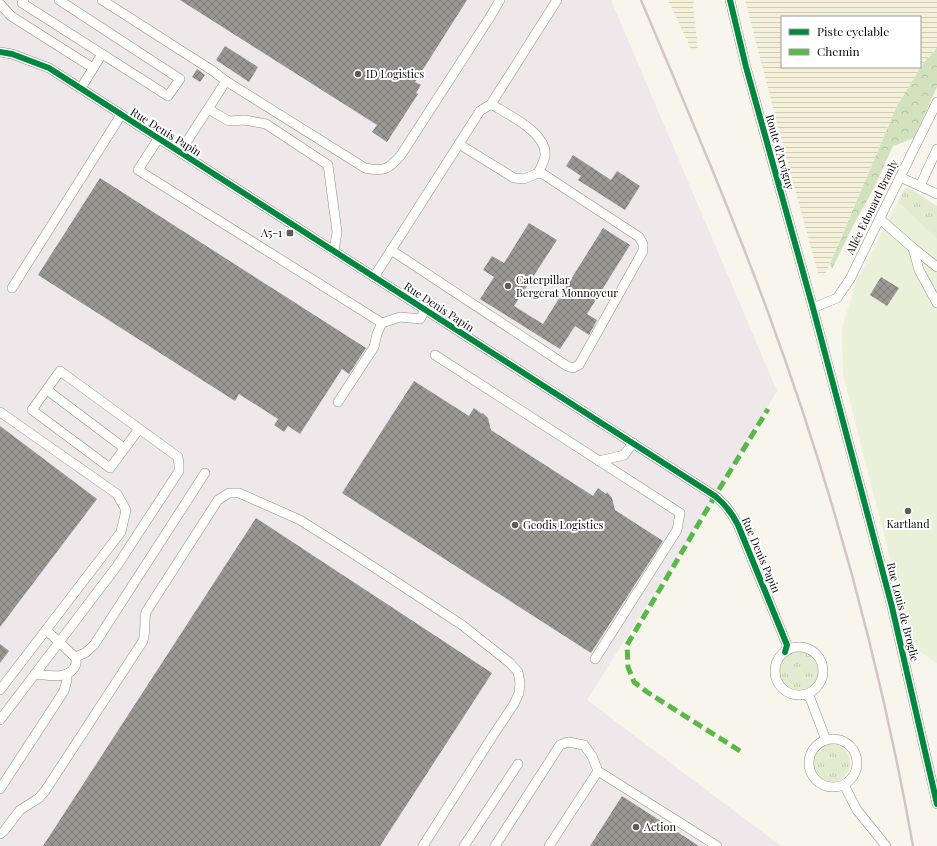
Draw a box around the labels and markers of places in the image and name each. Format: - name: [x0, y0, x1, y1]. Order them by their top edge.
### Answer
- place label: ID Logistics: [366, 66, 424, 81]
- marker: ID Logistics: [353, 69, 363, 79]
- place label: A5-1: [260, 225, 282, 240]
- marker: A5-1: [285, 228, 295, 238]
- place label: Caterpillar Bergerat Monnoyeur: [516, 272, 618, 300]
- marker: Caterpillar Bergerat Monnoyeur: [503, 281, 513, 291]
- marker: Kartland: [903, 506, 913, 516]
- place label: Kartland: [886, 516, 930, 531]
- place label: Geodis Logistics: [523, 517, 604, 532]
- marker: Geodis Logistics: [510, 520, 520, 530]
- place label: Action: [643, 819, 676, 834]
- marker: Action: [631, 822, 641, 832]

